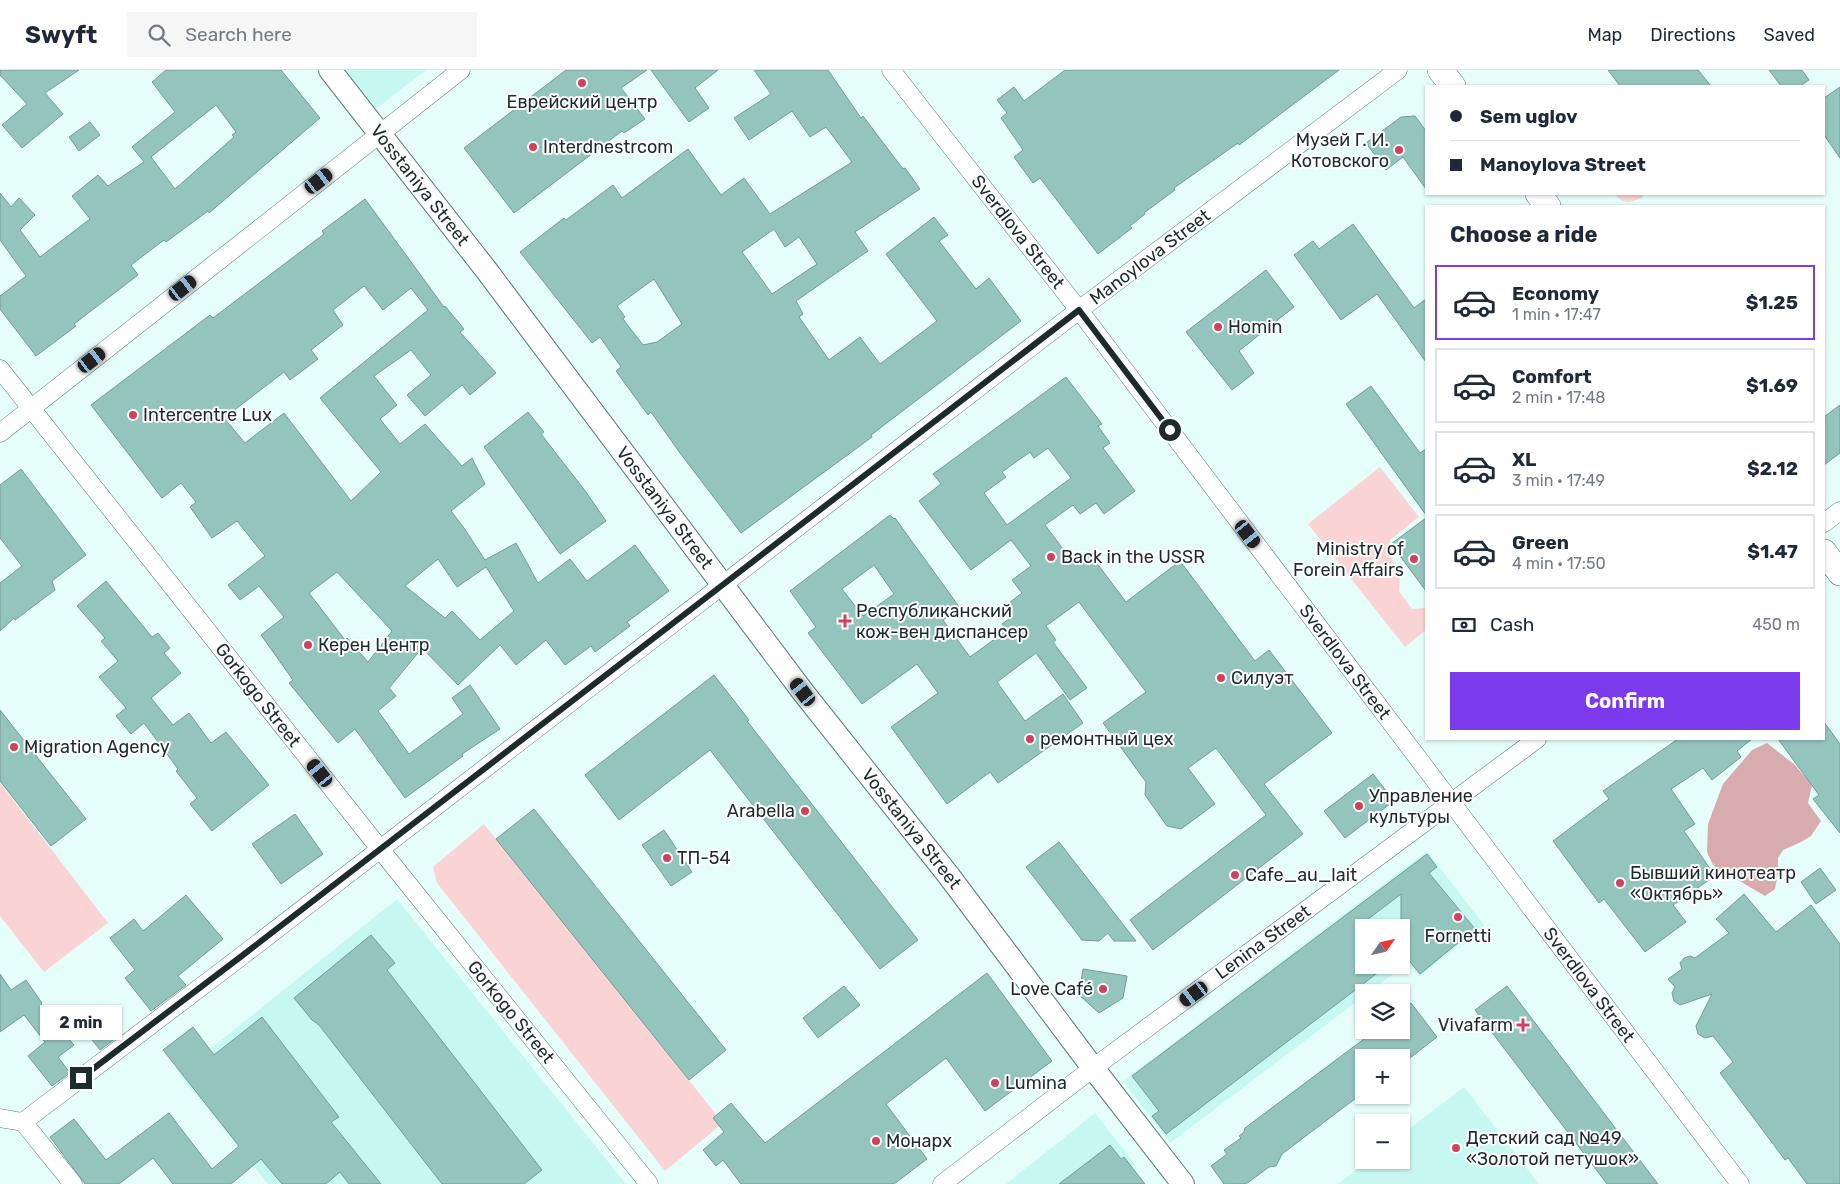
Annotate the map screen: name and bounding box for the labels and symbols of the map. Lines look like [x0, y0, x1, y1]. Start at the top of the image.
marker: Еврейский центр [576, 77, 588, 89]
place label: Еврейский центр [507, 91, 657, 113]
street label: Vosstaniya Street [366, 120, 474, 250]
place label: Музей Г. И. Котовского [1291, 129, 1389, 172]
place label: Interdnestrcom [543, 136, 673, 158]
marker: Interdnestrcom [527, 141, 539, 153]
marker: Музей Г. И. Котовского [1393, 144, 1405, 156]
car [302, 166, 335, 196]
street label: Sverdlova Street [967, 171, 1069, 293]
street label: Manoylova Street [1085, 204, 1215, 310]
car [166, 273, 199, 303]
place label: Homin [1228, 316, 1282, 338]
marker: Homin [1212, 321, 1224, 333]
car [75, 345, 108, 375]
place label: Intercentre Lux [143, 404, 272, 426]
marker: Intercentre Lux [127, 409, 139, 421]
route start [1159, 419, 1181, 441]
street label: Vosstaniya Street [611, 442, 718, 573]
car [1232, 518, 1263, 550]
place label: Ministry of Forein Affairs [1293, 538, 1404, 581]
place label: Back in the USSR [1061, 546, 1205, 568]
marker: Back in the USSR [1045, 551, 1057, 563]
marker: Ministry of Forein Affairs [1408, 553, 1420, 565]
place label: Республиканский кож-вен диспансер [856, 600, 1028, 643]
street label: Sverdlova Street [1295, 600, 1395, 724]
marker: Республиканский кож-вен диспансер [838, 614, 852, 628]
place label: Керен Центр [318, 634, 429, 656]
street label: Gorkogo Street [211, 639, 305, 751]
marker: Керен Центр [302, 639, 314, 651]
place label: Силуэт [1231, 667, 1293, 689]
marker: Силуэт [1215, 672, 1227, 684]
car [787, 676, 818, 708]
place label: ремонтный цех [1040, 728, 1174, 750]
marker: ремонтный цех [1024, 733, 1036, 745]
place label: Migration Agency [24, 736, 170, 758]
marker: Migration Agency [8, 741, 20, 753]
car [304, 757, 335, 789]
street label: Vosstaniya Street [857, 764, 966, 893]
place label: Управление культуры [1369, 785, 1473, 828]
place label: Arabella [727, 800, 795, 822]
marker: Управление культуры [1353, 800, 1365, 812]
marker: Arabella [799, 805, 811, 817]
place label: ТП-54 [677, 847, 731, 869]
marker: ТП-54 [661, 852, 673, 864]
place label: Бывший кинотеатр «Октябрь» [1630, 862, 1796, 905]
place label: Cafe_au_lait [1245, 864, 1357, 886]
marker: Cafe_au_lait [1229, 869, 1241, 881]
marker: Бывший кинотеатр «Октябрь» [1614, 877, 1626, 889]
street label: Lenina Street [1211, 900, 1315, 984]
marker: Fornetti [1452, 911, 1464, 923]
north arrow [1355, 919, 1410, 974]
street label: Sverdlova Street [1539, 923, 1639, 1047]
place label: Fornetti [1425, 925, 1491, 947]
street label: Gorkogo Street [463, 956, 559, 1068]
place label: Love Сafé [1010, 978, 1093, 1000]
car [1177, 979, 1210, 1009]
marker: Love Сafé [1097, 983, 1109, 995]
callout: 2 min [40, 1006, 122, 1040]
place label: Vivafarm [1438, 1014, 1513, 1036]
marker: Vivafarm [1517, 1019, 1529, 1031]
route end [70, 1067, 92, 1089]
place label: Lumina [1005, 1072, 1067, 1094]
marker: Lumina [989, 1077, 1001, 1089]
place label: Детский сад №49 «Золотой петушок» [1466, 1127, 1639, 1170]
place label: Монарх [886, 1130, 952, 1152]
marker: Монарх [870, 1135, 882, 1147]
marker: Детский сад №49 «Золотой петушок» [1450, 1142, 1462, 1154]

